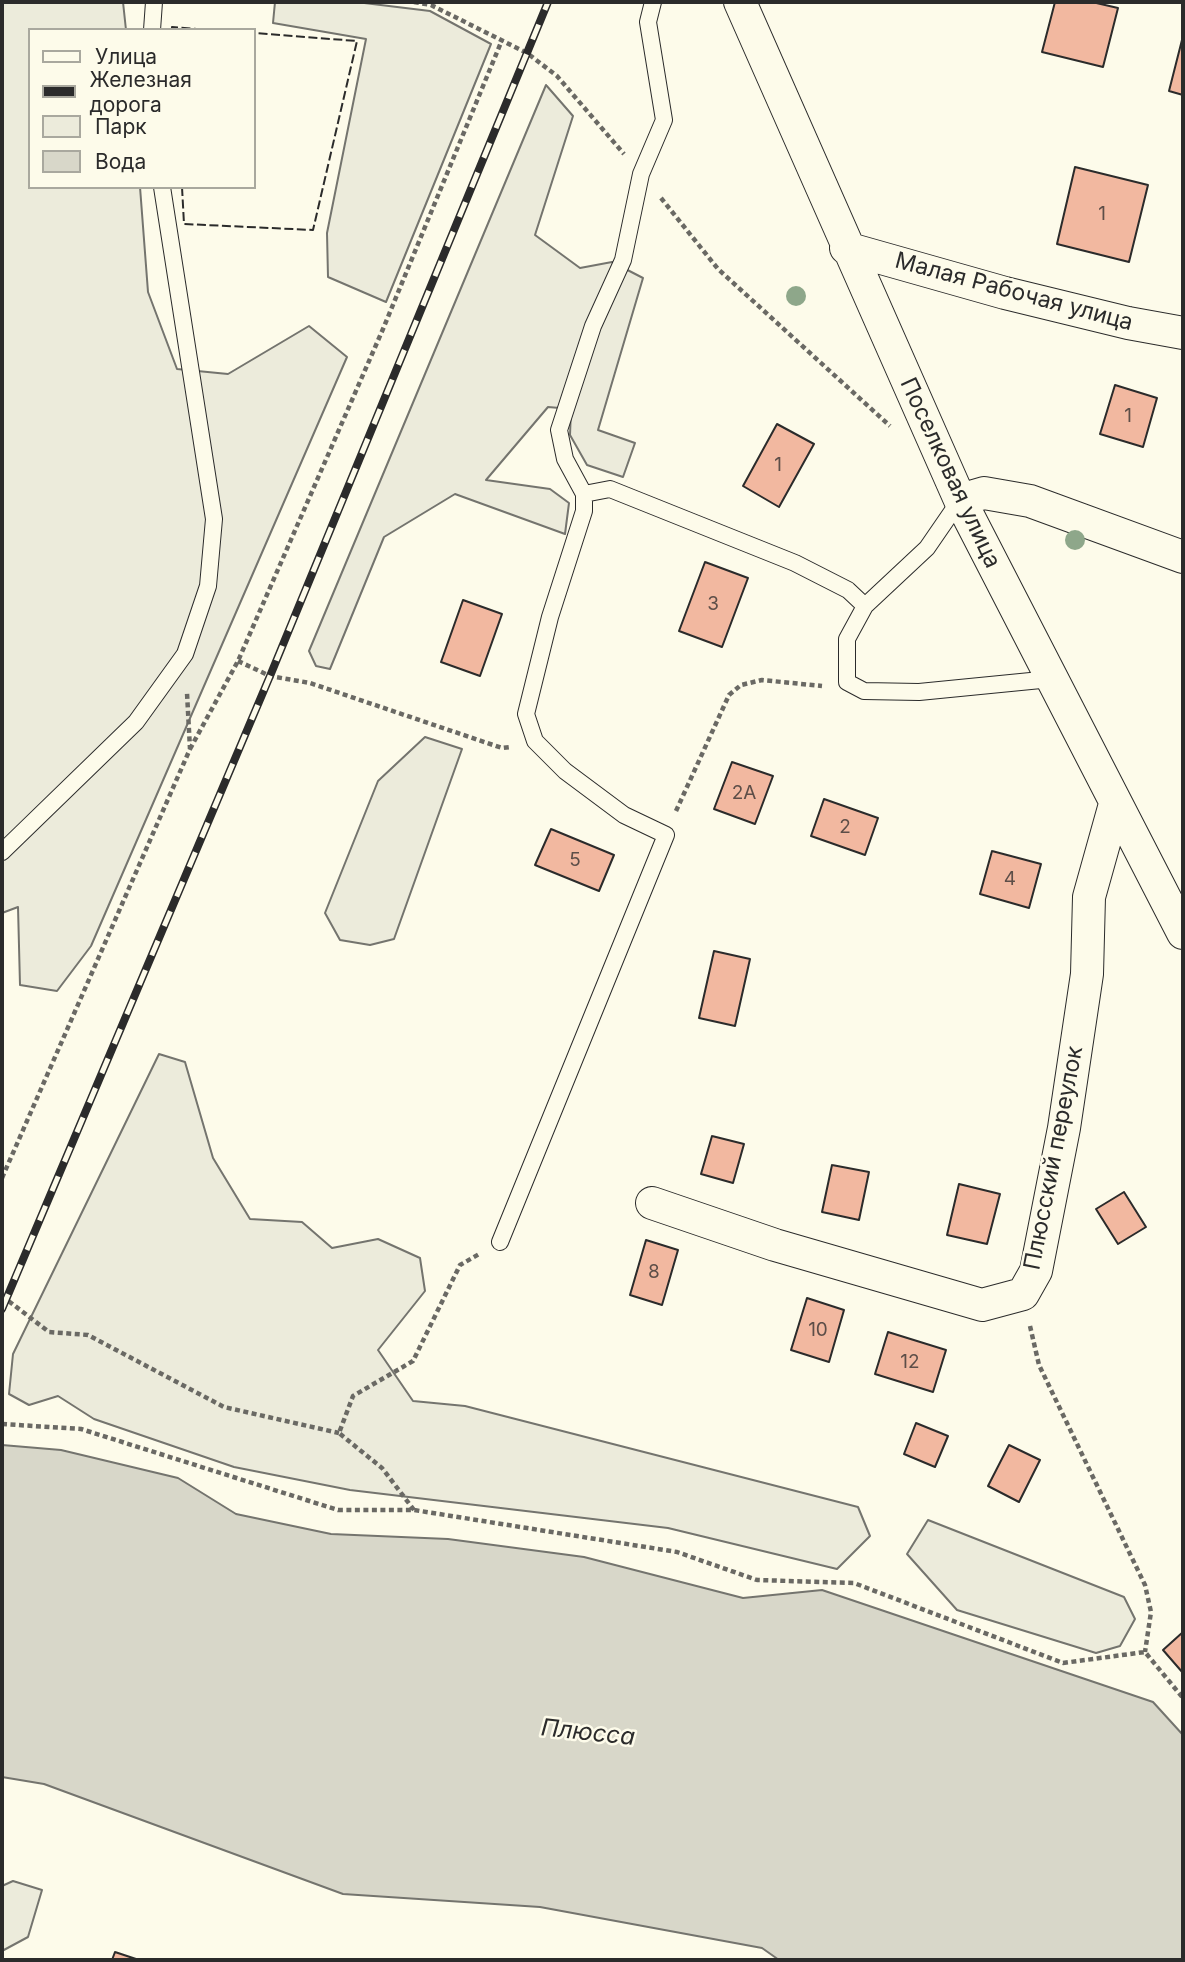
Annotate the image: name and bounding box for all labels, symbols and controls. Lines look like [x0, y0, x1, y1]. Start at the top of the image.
legend [28, 28, 256, 189]
text: Улица [95, 44, 157, 69]
text: Железная дорога [90, 67, 192, 117]
text: Парк [95, 114, 147, 139]
text: Вода [95, 149, 146, 174]
house number: 1 [1098, 203, 1106, 225]
street label: Малая Рабочая улица [892, 247, 1136, 337]
street label: Поселковая улица [894, 373, 1006, 573]
house number: 1 [1124, 405, 1132, 427]
house number: 1 [774, 454, 782, 476]
house number: 3 [707, 593, 719, 615]
house number: 2А [732, 782, 756, 804]
house number: 2 [839, 816, 851, 838]
house number: 5 [569, 849, 581, 871]
house number: 4 [1004, 868, 1016, 890]
street label: Плюсский переулок [1019, 1044, 1089, 1272]
house number: 8 [648, 1261, 660, 1283]
house number: 10 [808, 1319, 828, 1341]
house number: 12 [900, 1351, 920, 1373]
water label: Плюсса [540, 1714, 636, 1752]

